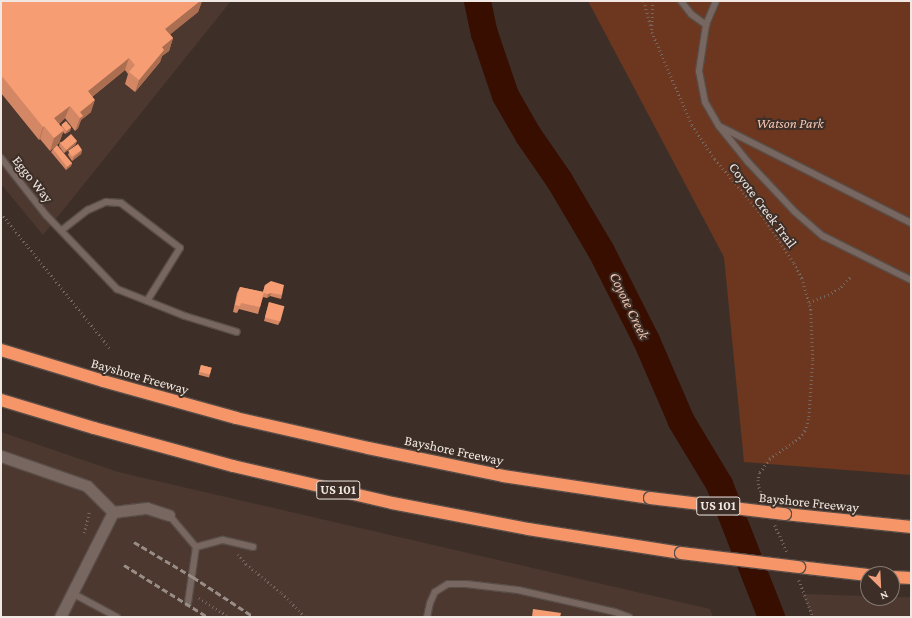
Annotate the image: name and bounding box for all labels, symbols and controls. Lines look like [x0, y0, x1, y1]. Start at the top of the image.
park label: Watson Park [756, 115, 824, 131]
street label: Eggo Way [9, 152, 57, 206]
street label: Coyote Creek Trail [725, 159, 801, 251]
water label: Coyote Creek [605, 269, 653, 343]
street label: Bayshore Freeway [89, 354, 191, 398]
street label: Bayshore Freeway [403, 431, 505, 469]
road number: US 101 [316, 479, 360, 501]
street label: Bayshore Freeway [758, 488, 860, 516]
road number: US 101 [696, 495, 740, 517]
north arrow [860, 566, 900, 606]
text: N [879, 589, 890, 603]

